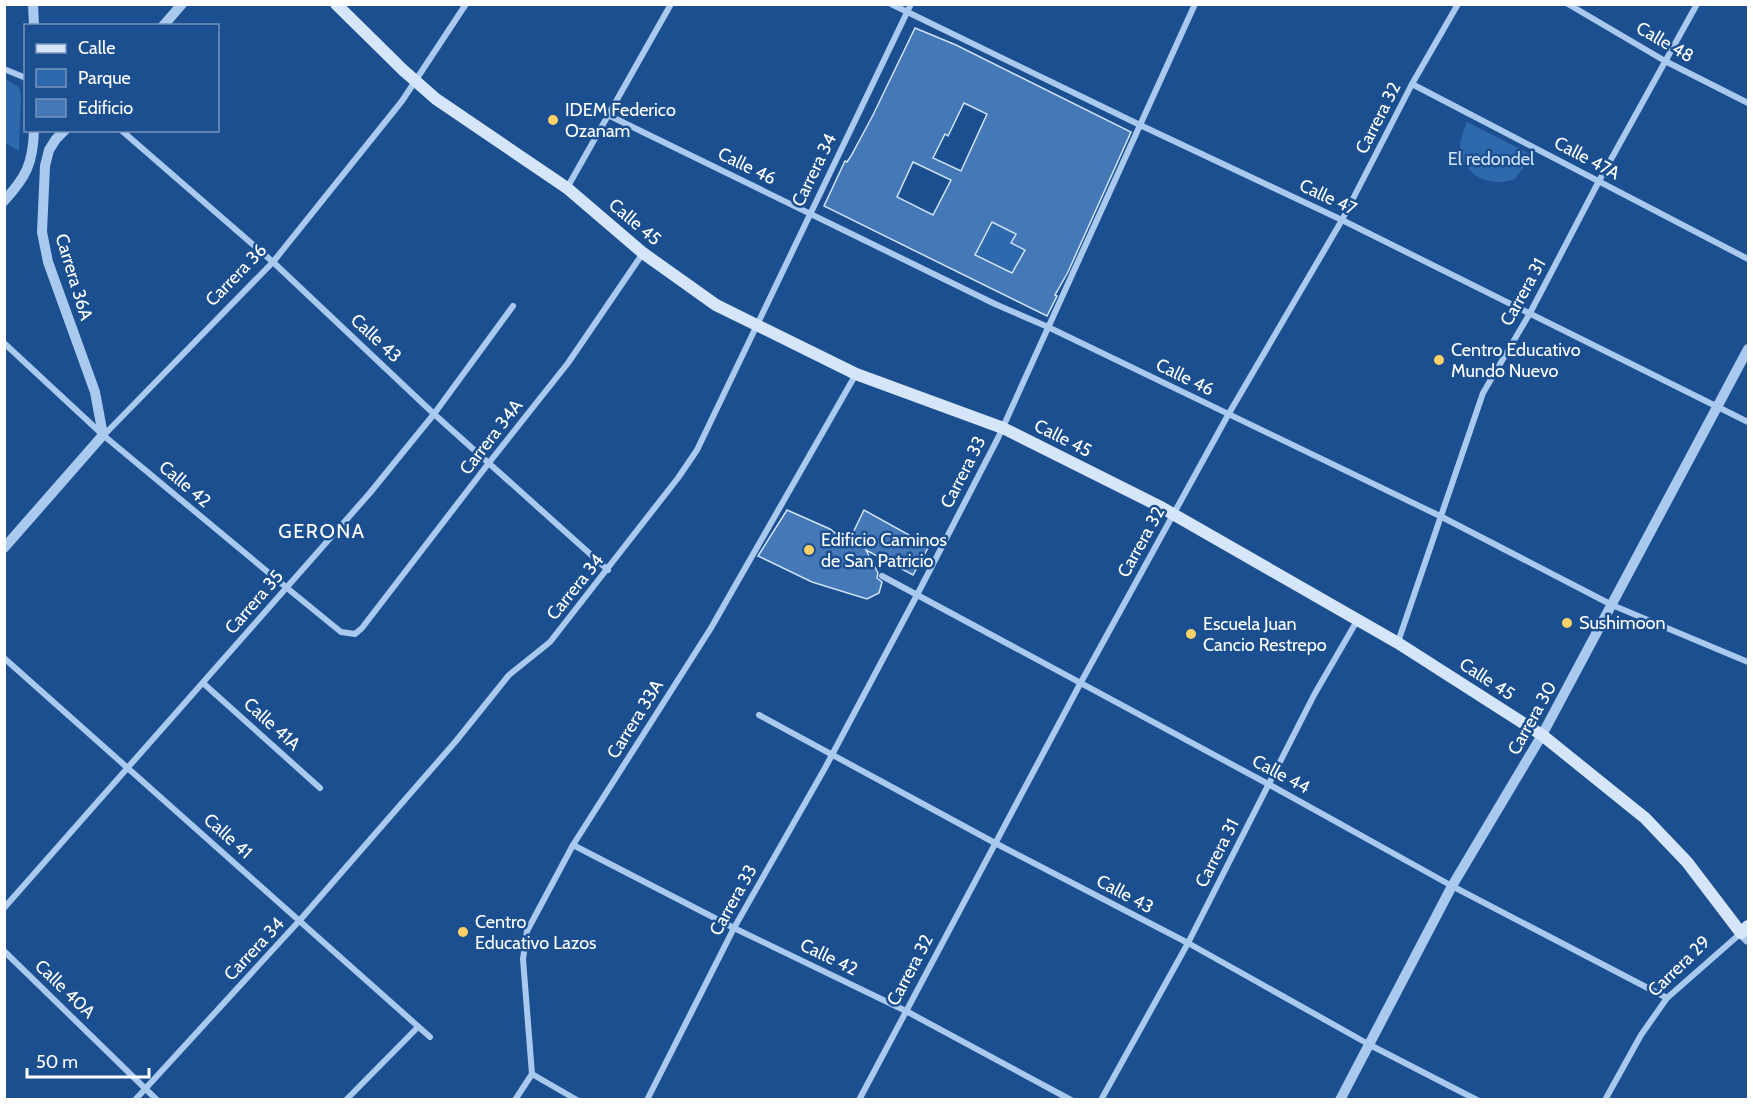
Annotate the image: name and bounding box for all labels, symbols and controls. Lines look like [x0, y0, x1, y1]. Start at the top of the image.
street label: Calle 48 [1632, 17, 1698, 67]
legend [24, 24, 219, 132]
text: Calle [78, 37, 115, 59]
text: Parque [78, 67, 131, 89]
street label: Carrera 32 [1351, 78, 1405, 158]
text: Edificio [78, 97, 133, 119]
place label: IDEM Federico Ozanam [565, 99, 676, 142]
marker: IDEM Federico Ozanam [546, 113, 560, 127]
street label: Carrera 34 [787, 130, 841, 210]
street label: Calle 47A [1550, 132, 1624, 184]
street label: Calle 46 [714, 143, 780, 189]
park label: El redondel [1448, 148, 1535, 170]
street label: Calle 47 [1296, 174, 1360, 220]
street label: Calle 45 [604, 194, 666, 250]
street label: Carrera 36A [50, 231, 98, 323]
street label: Carrera 36 [201, 239, 271, 311]
street label: Carrera 31 [1495, 254, 1551, 330]
street label: Calle 43 [346, 309, 406, 367]
place label: Centro Educativo Mundo Nuevo [1451, 339, 1581, 382]
marker: Centro Educativo Mundo Nuevo [1432, 353, 1446, 367]
street label: Calle 46 [1152, 354, 1218, 400]
street label: Carrera 34A [455, 395, 527, 479]
street label: Calle 45 [1031, 414, 1095, 462]
street label: Carrera 33 [936, 432, 990, 512]
street label: Calle 42 [154, 456, 216, 512]
street label: Carrera 32 [1113, 503, 1169, 581]
district label: GERONA [278, 519, 366, 543]
place label: Edificio Caminos de San Patricio [821, 529, 947, 572]
marker: Edificio Caminos de San Patricio [802, 543, 816, 557]
street label: Carrera 34 [542, 550, 608, 624]
street label: Carrera 35 [220, 565, 288, 639]
place label: Sushimoon [1579, 612, 1666, 634]
place label: Escuela Juan Cancio Restrepo [1203, 613, 1327, 656]
marker: Sushimoon [1560, 616, 1574, 630]
marker: Escuela Juan Cancio Restrepo [1184, 627, 1198, 641]
street label: Calle 45 [1455, 653, 1519, 705]
street label: Carrera 33A [602, 675, 668, 763]
street label: Carrera 30 [1503, 677, 1561, 759]
street label: Calle 41A [239, 693, 305, 755]
street label: Calle 44 [1248, 750, 1314, 798]
street label: Calle 41 [199, 809, 257, 863]
street label: Carrera 31 [1190, 815, 1244, 891]
street label: Carrera 33 [705, 861, 761, 939]
street label: Calle 43 [1093, 870, 1157, 918]
place label: Centro Educativo Lazos [475, 911, 597, 954]
street label: Carrera 34 [219, 913, 289, 985]
marker: Centro Educativo Lazos [456, 925, 470, 939]
street label: Carrera 32 [882, 931, 938, 1009]
street label: Carrera 29 [1643, 931, 1715, 1001]
street label: Calle 42 [797, 934, 861, 980]
street label: Calle 40A [30, 955, 100, 1023]
scale bar [27, 1041, 148, 1079]
text: 50 m [36, 1051, 78, 1073]

